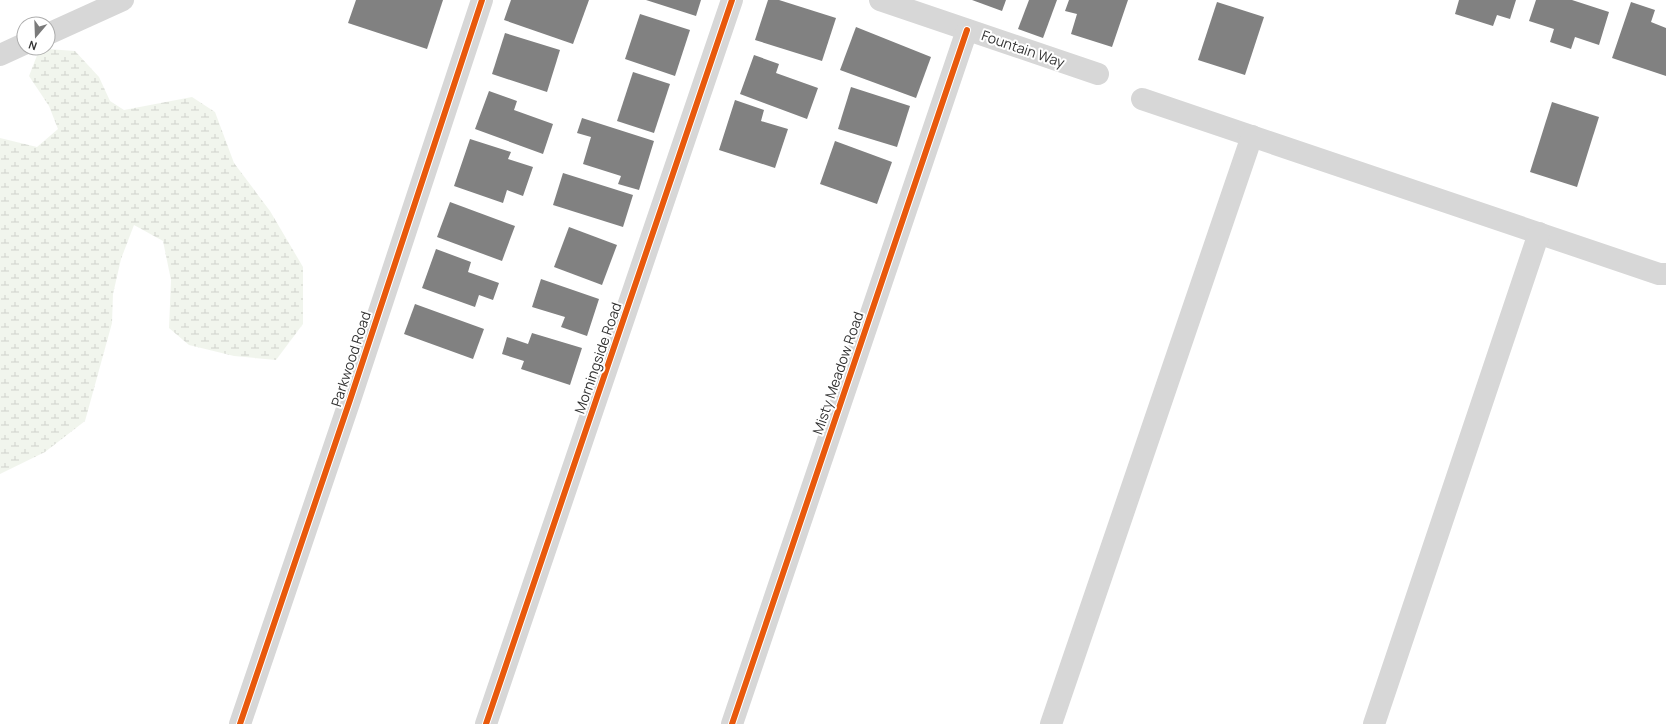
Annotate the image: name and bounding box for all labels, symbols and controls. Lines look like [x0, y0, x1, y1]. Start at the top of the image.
north arrow [16, 16, 56, 56]
street label: Fountain Way [979, 25, 1068, 72]
text: N [26, 38, 39, 54]
street label: Morningside Road [570, 300, 625, 416]
street label: Parkwood Road [326, 309, 375, 409]
street label: Misty Meadow Road [808, 309, 867, 437]

